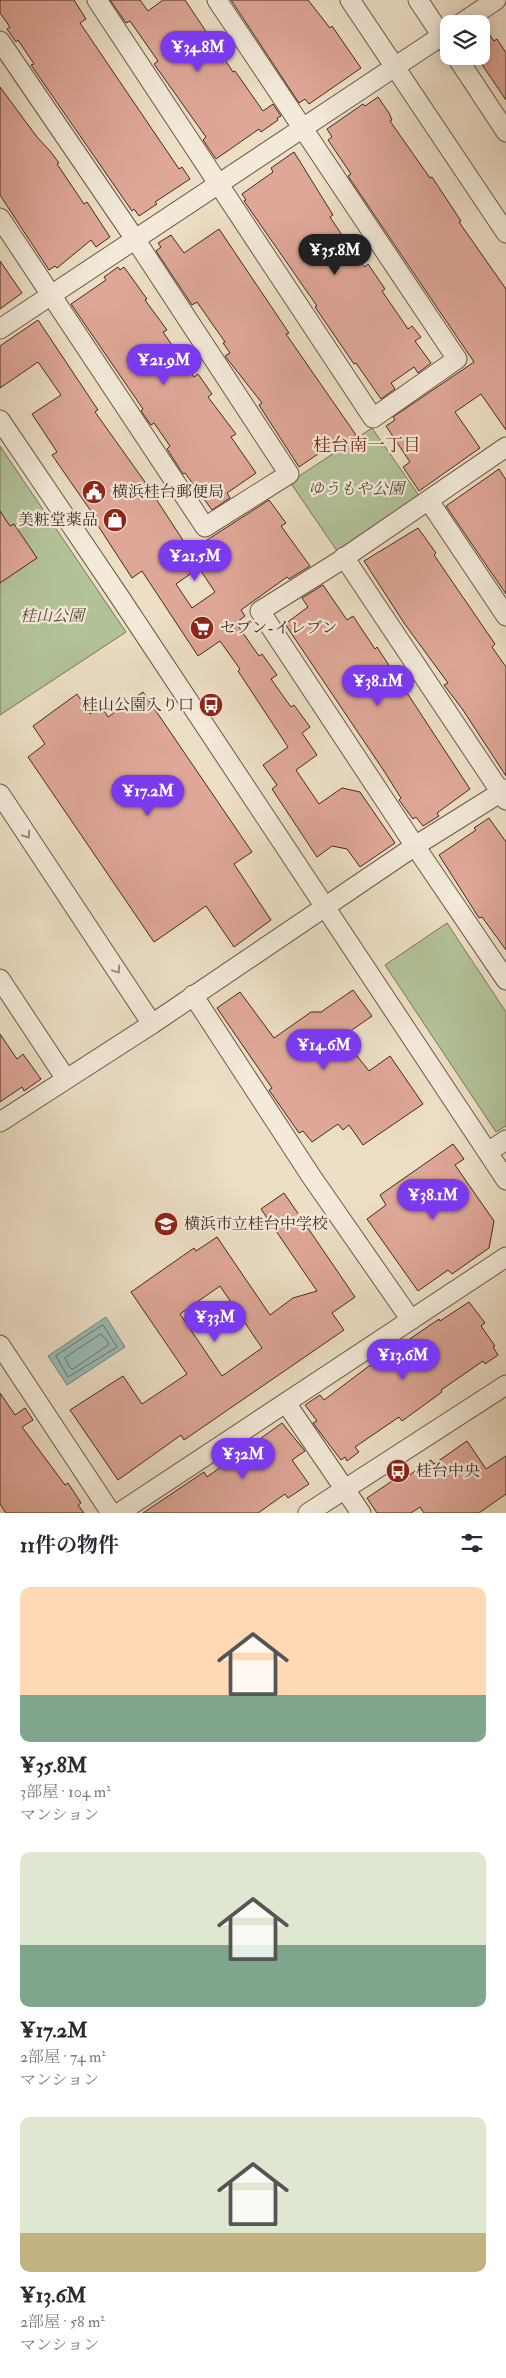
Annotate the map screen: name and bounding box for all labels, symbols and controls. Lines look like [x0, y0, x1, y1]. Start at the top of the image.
map controls [440, 15, 490, 65]
button: layers [440, 15, 490, 65]
pin: ¥34.8M [157, 30, 239, 73]
text: ¥34.8M [171, 37, 225, 57]
pin: ¥35.8M [294, 234, 376, 276]
text: ¥35.8M [309, 240, 361, 260]
pin: ¥21.9M [123, 344, 205, 386]
text: ¥21.9M [138, 350, 190, 370]
district label: 桂台南一丁目 [313, 434, 421, 457]
public building icon: 横浜桂台郵便局 [81, 479, 107, 505]
park label: ゆうもや公園 [308, 479, 407, 499]
place label: 横浜桂台郵便局 [112, 482, 224, 502]
shop icon: 美粧堂薬品 [102, 507, 128, 533]
place label: 美粧堂薬品 [18, 510, 98, 530]
pin: ¥21.5M [154, 540, 236, 582]
text: ¥21.5M [169, 546, 221, 566]
park label: 桂山公園 [20, 606, 87, 626]
supermarket icon: セブン-イレブン [189, 615, 215, 641]
place label: セブン-イレブン [220, 618, 338, 638]
pin: ¥38.1M [337, 664, 419, 707]
text: ¥38.1M [353, 671, 403, 691]
bus stop icon: 桂山公園入り口 [198, 692, 224, 718]
place label: 桂山公園入り口 [82, 695, 194, 715]
pin: ¥17.2M [107, 774, 189, 817]
text: ¥17.2M [122, 781, 174, 801]
one-way arrow [21, 829, 30, 838]
one-way arrow [111, 964, 120, 974]
pin: ¥14.6M [283, 1028, 365, 1071]
text: ¥14.6M [297, 1035, 351, 1055]
pin: ¥38.1M [392, 1178, 474, 1221]
text: ¥38.1M [408, 1185, 458, 1205]
school or university icon: 横浜市立桂台中学校 [153, 1211, 179, 1237]
place label: 横浜市立桂台中学校 [184, 1214, 328, 1234]
pin: ¥33M [185, 1300, 245, 1343]
text: ¥33M [195, 1307, 235, 1327]
pin: ¥13.6M [362, 1338, 444, 1381]
text: ¥13.6M [378, 1345, 428, 1365]
pin: ¥32M [213, 1438, 273, 1480]
text: ¥32M [222, 1444, 264, 1464]
bus stop icon: 桂台中央 [385, 1458, 411, 1484]
place label: 桂台中央 [416, 1461, 480, 1481]
icon: filters [458, 1529, 486, 1557]
text: 11件の物件 [20, 1532, 119, 1559]
icon: home [208, 1619, 298, 1709]
text: ¥35.8M [20, 1752, 87, 1779]
text: 3部屋 · 104 m² [20, 1782, 111, 1802]
text: マンション [20, 1805, 99, 1825]
icon: home [208, 1884, 298, 1974]
text: ¥17.2M [20, 2017, 88, 2044]
text: 2部屋 · 74 m² [20, 2047, 106, 2067]
text: マンション [20, 2070, 99, 2090]
icon: home [208, 2149, 298, 2239]
text: ¥13.6M [20, 2282, 86, 2309]
text: 2部屋 · 58 m² [20, 2312, 105, 2332]
text: マンション [20, 2335, 99, 2355]

